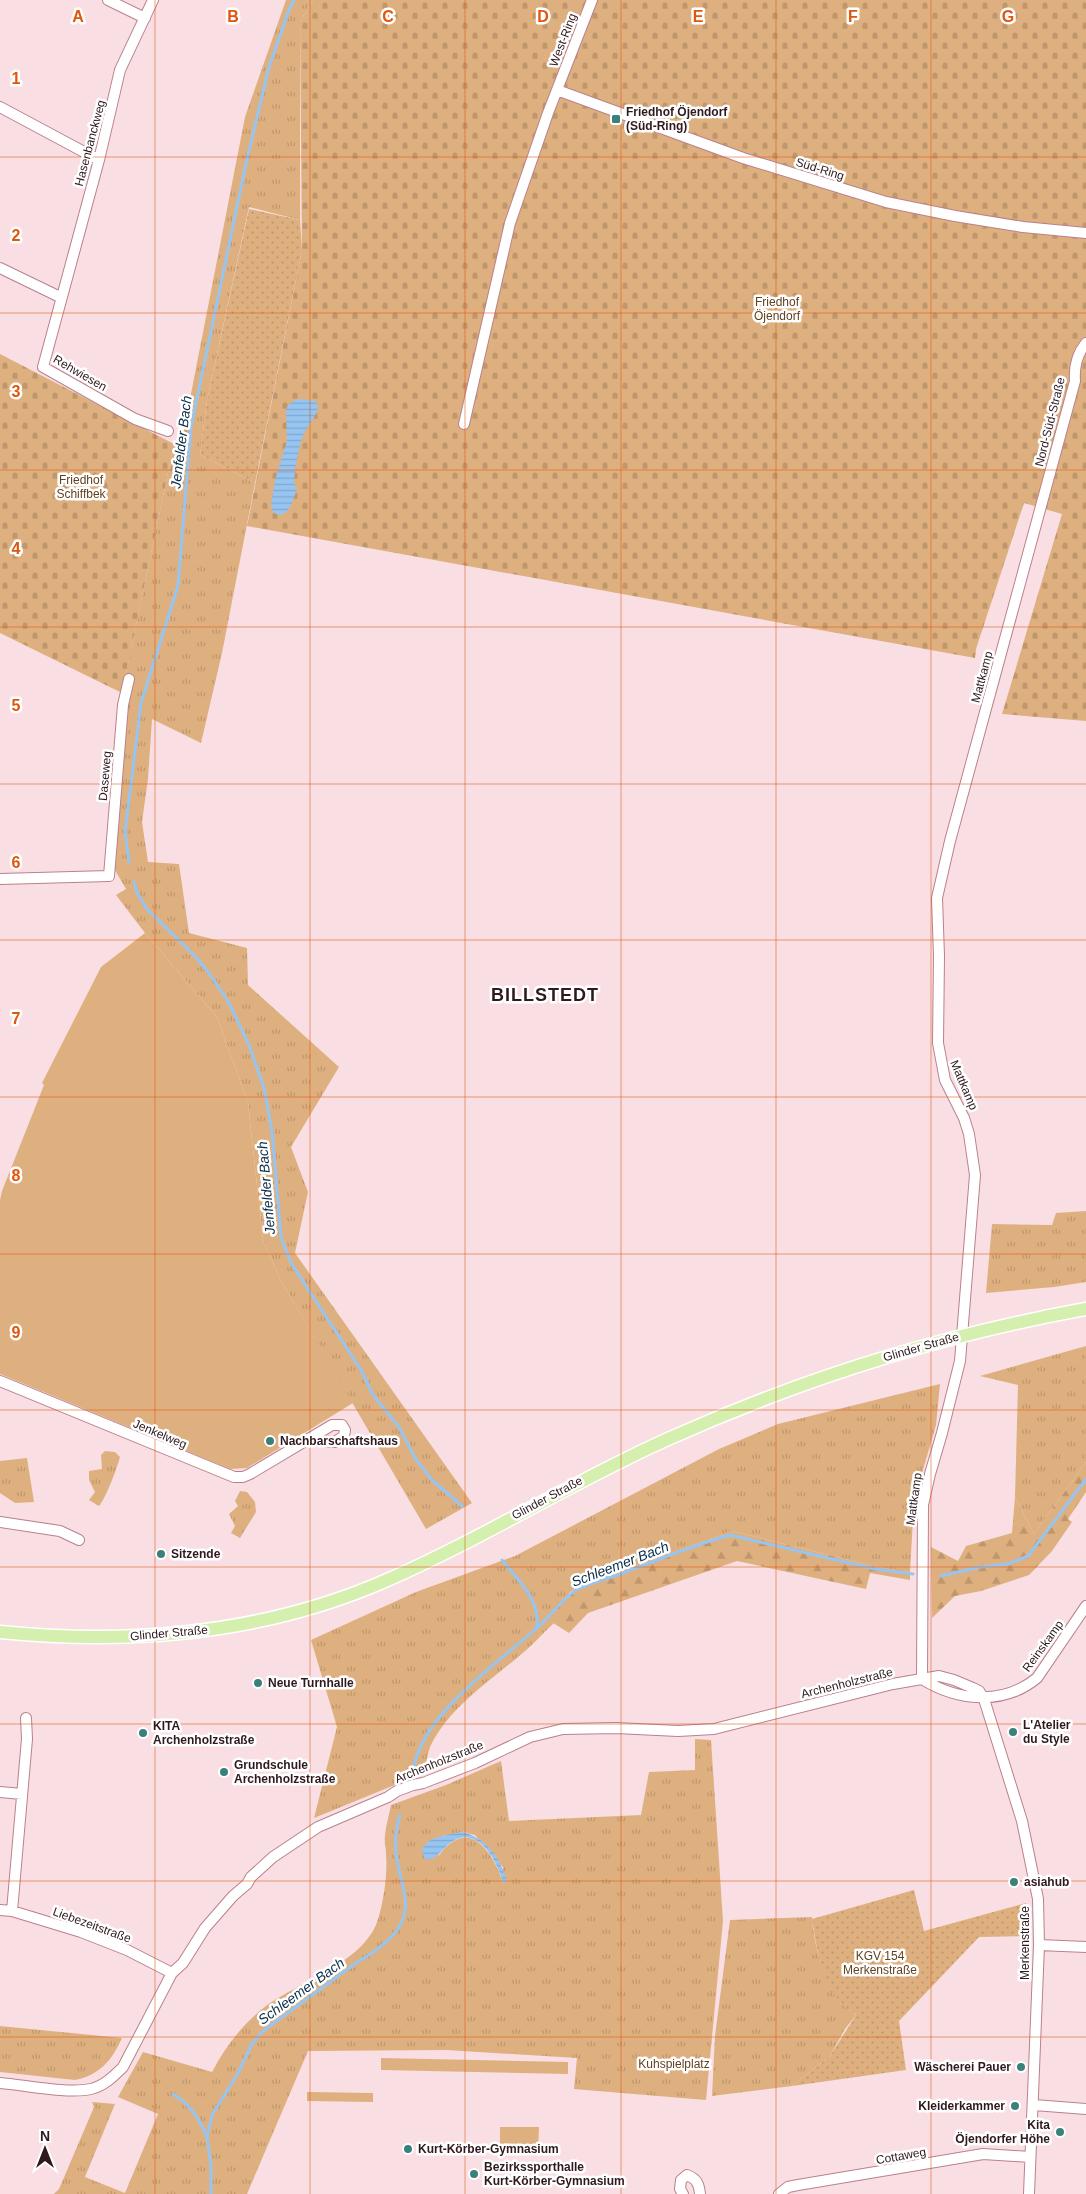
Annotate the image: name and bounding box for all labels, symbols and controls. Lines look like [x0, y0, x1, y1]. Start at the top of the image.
text: A [72, 8, 84, 25]
text: B [227, 8, 239, 25]
text: C [382, 8, 394, 25]
text: D [537, 8, 549, 25]
text: E [693, 8, 704, 25]
text: F [848, 8, 858, 25]
text: G [1002, 8, 1014, 25]
street label: West-Ring [546, 11, 580, 69]
text: 1 [12, 70, 21, 87]
street label: Hasenbanckweg [72, 98, 108, 188]
place label: Friedhof Öjendorf (Süd-Ring) [626, 104, 728, 133]
marker: Friedhof Öjendorf (Süd-Ring) [610, 113, 622, 125]
street label: Süd-Ring [794, 155, 846, 183]
text: 2 [12, 227, 21, 244]
park label: Friedhof Öjendorf [754, 295, 801, 323]
street label: Rehwiesen [51, 352, 109, 394]
street label: Nord-Süd-Straße [1032, 376, 1068, 468]
text: 3 [12, 383, 21, 400]
water label: Jenfelder Bach [167, 394, 195, 490]
park label: Friedhof Schiffbek [56, 473, 107, 501]
text: 4 [12, 540, 21, 557]
street label: Mattkamp [968, 649, 996, 704]
text: 5 [12, 697, 21, 714]
street label: Daseweg [96, 750, 114, 802]
text: 6 [12, 854, 21, 871]
district label: BILLSTEDT [491, 985, 599, 1005]
text: 7 [12, 1010, 21, 1027]
street label: Mattkamp [947, 1058, 981, 1112]
water label: Jenfelder Bach [254, 1141, 278, 1236]
text: 8 [12, 1167, 21, 1184]
text: 9 [12, 1324, 21, 1341]
street label: Glinder Straße [882, 1329, 961, 1364]
street label: Jenkelweg [131, 1416, 189, 1452]
place label: Nachbarschaftshaus [280, 1434, 398, 1448]
marker: Nachbarschaftshaus [264, 1435, 276, 1447]
street label: Mattkamp [903, 1472, 925, 1526]
street label: Glinder Straße [509, 1473, 585, 1522]
water label: Schleemer Bach [569, 1538, 671, 1590]
place label: Sitzende [171, 1547, 221, 1561]
marker: Sitzende [155, 1548, 167, 1560]
street label: Reinskamp [1020, 1617, 1066, 1674]
street label: Glinder Straße [130, 1623, 209, 1643]
street label: Archenholzstraße [800, 1665, 895, 1701]
place label: Neue Turnhalle [268, 1676, 354, 1690]
marker: Neue Turnhalle [252, 1677, 264, 1689]
place label: L'Atelier du Style [1023, 1718, 1071, 1746]
place label: KITA Archenholzstraße [153, 1719, 255, 1747]
marker: L'Atelier du Style [1007, 1726, 1019, 1738]
marker: KITA Archenholzstraße [137, 1727, 149, 1739]
street label: Archenholzstraße [393, 1738, 486, 1786]
place label: Grundschule Archenholzstraße [234, 1758, 336, 1786]
marker: Grundschule Archenholzstraße [218, 1766, 230, 1778]
place label: asiahub [1024, 1875, 1069, 1889]
marker: asiahub [1008, 1876, 1020, 1888]
street label: Liebezeitstraße [51, 1904, 133, 1946]
street label: Merkenstraße [1018, 1906, 1032, 1980]
park label: KGV 154 Merkenstraße [843, 1949, 917, 1977]
water label: Schleemer Bach [255, 1954, 347, 2028]
park label: Kuhspielplatz [638, 2057, 710, 2071]
place label: Wäscherei Pauer [914, 2060, 1011, 2074]
marker: Wäscherei Pauer [1015, 2061, 1027, 2073]
place label: Kleiderkammer [918, 2099, 1005, 2113]
marker: Kleiderkammer [1009, 2100, 1021, 2112]
place label: Kita Öjendorfer Höhe [955, 2118, 1050, 2146]
north arrow [20, 2124, 70, 2174]
marker: Kita Öjendorfer Höhe [1054, 2126, 1066, 2138]
text: N [40, 2128, 50, 2144]
place label: Kurt-Körber-Gymnasium [418, 2142, 559, 2156]
marker: Kurt-Körber-Gymnasium [402, 2143, 414, 2155]
street label: Cottaweg [875, 2145, 927, 2167]
place label: Bezirkssporthalle Kurt-Körber-Gymnasium [484, 2160, 625, 2188]
marker: Bezirkssporthalle Kurt-Körber-Gymnasium [468, 2168, 480, 2180]

